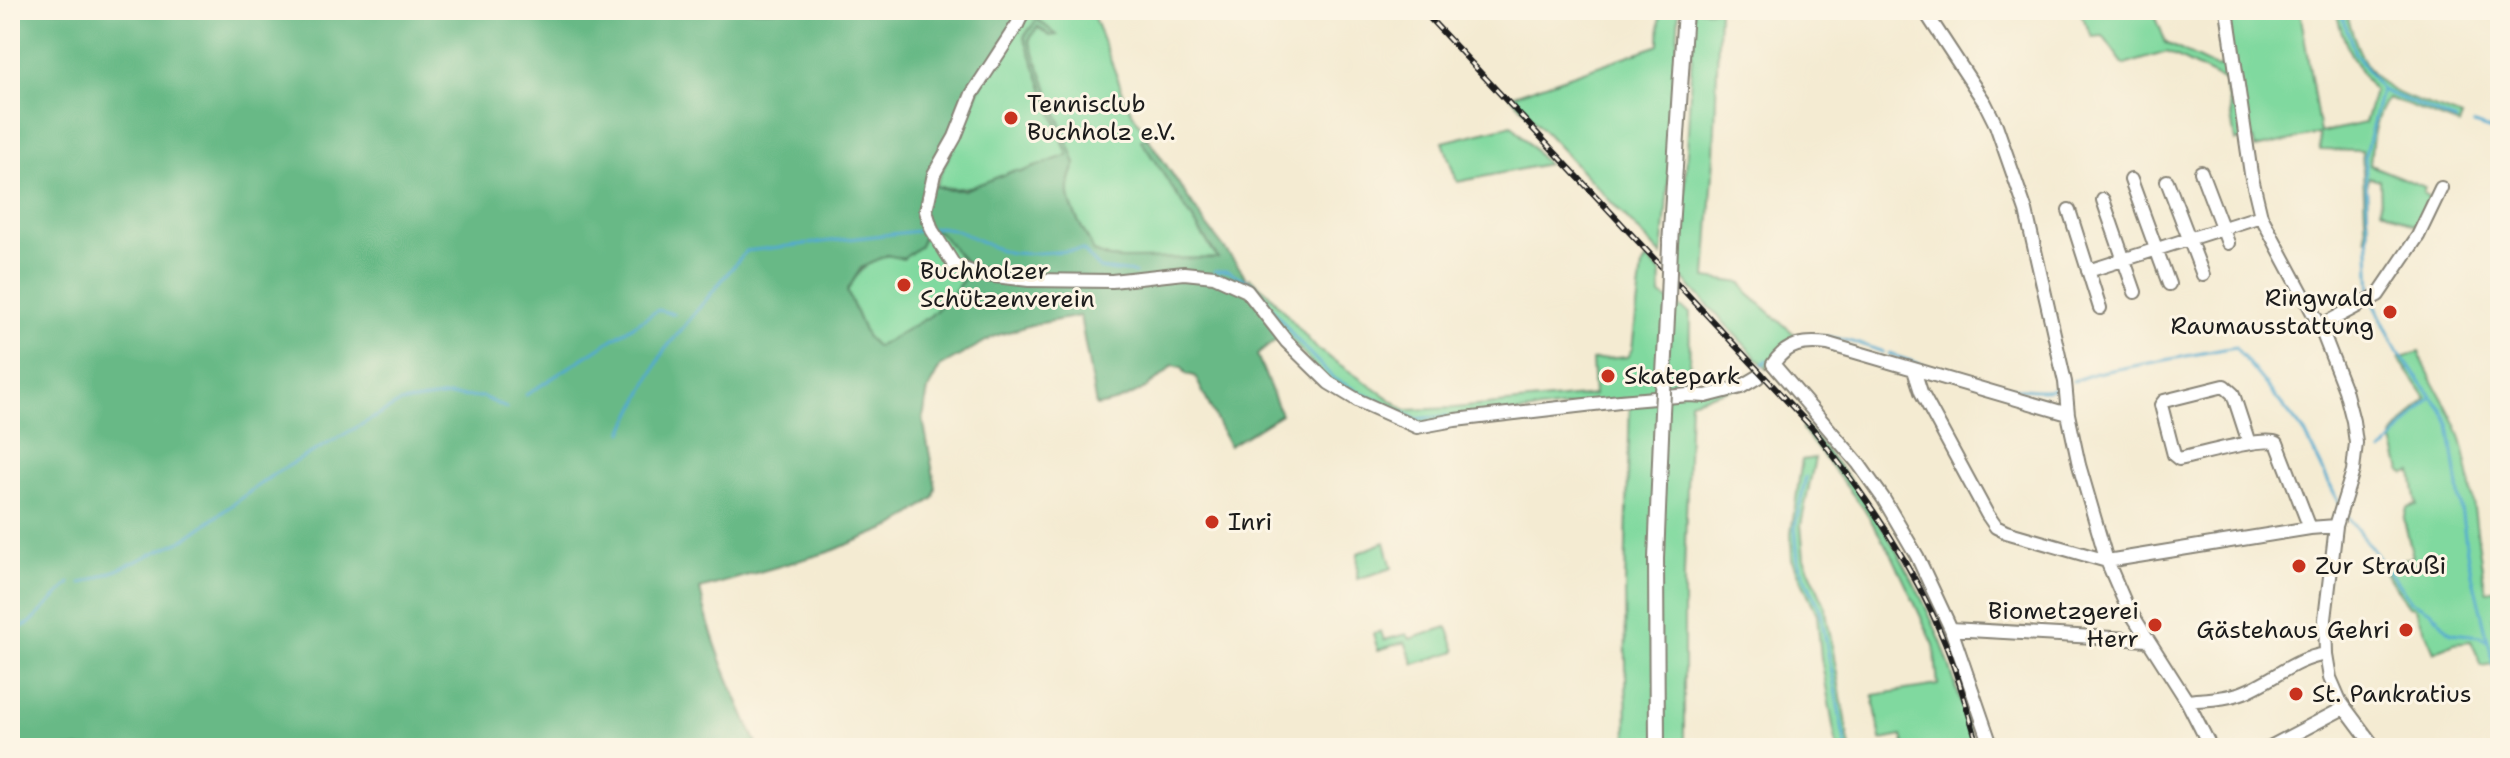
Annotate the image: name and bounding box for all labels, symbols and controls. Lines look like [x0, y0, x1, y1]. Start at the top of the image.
place label: Tennisclub Buchholz e.V. [1027, 88, 1176, 148]
marker: Tennisclub Buchholz e.V. [1002, 109, 1020, 127]
place label: Buchholzer Schützenverein [920, 255, 1095, 315]
marker: Buchholzer Schützenverein [895, 276, 913, 294]
place label: Ringwald Raumausstattung [2171, 282, 2374, 342]
marker: Ringwald Raumausstattung [2381, 303, 2399, 321]
place label: Skatepark [1624, 360, 1741, 392]
marker: Skatepark [1599, 367, 1617, 385]
place label: Inri [1228, 506, 1272, 538]
marker: Inri [1203, 513, 1221, 531]
place label: Zur Straußi [2315, 550, 2446, 582]
marker: Zur Straußi [2290, 557, 2308, 575]
place label: Biometzgerei Herr [1988, 595, 2139, 655]
place label: Gästehaus Gehri [2196, 614, 2390, 646]
marker: Biometzgerei Herr [2146, 616, 2164, 634]
marker: Gästehaus Gehri [2397, 621, 2415, 639]
place label: St. Pankratius [2312, 678, 2472, 710]
marker: St. Pankratius [2287, 685, 2305, 703]

